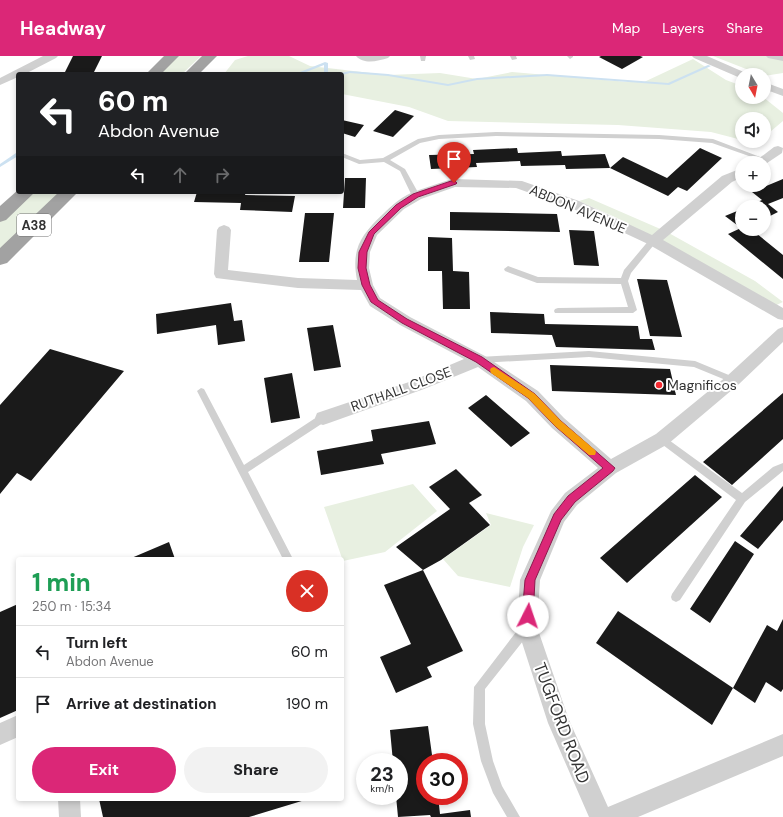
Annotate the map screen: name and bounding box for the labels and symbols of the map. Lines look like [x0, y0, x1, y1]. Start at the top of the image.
north arrow [735, 68, 771, 104]
pin [437, 142, 471, 183]
street label: ABDON AVENUE [527, 180, 629, 238]
road number: A38 [17, 214, 51, 236]
street label: RUTHALL CLOSE [348, 362, 454, 416]
place label: Magnificos [667, 376, 737, 394]
marker: Magnificos [654, 380, 664, 390]
position arrow [507, 595, 549, 637]
street label: TUGFORD ROAD [529, 660, 595, 786]
speed limit sign: 30 [416, 753, 468, 805]

